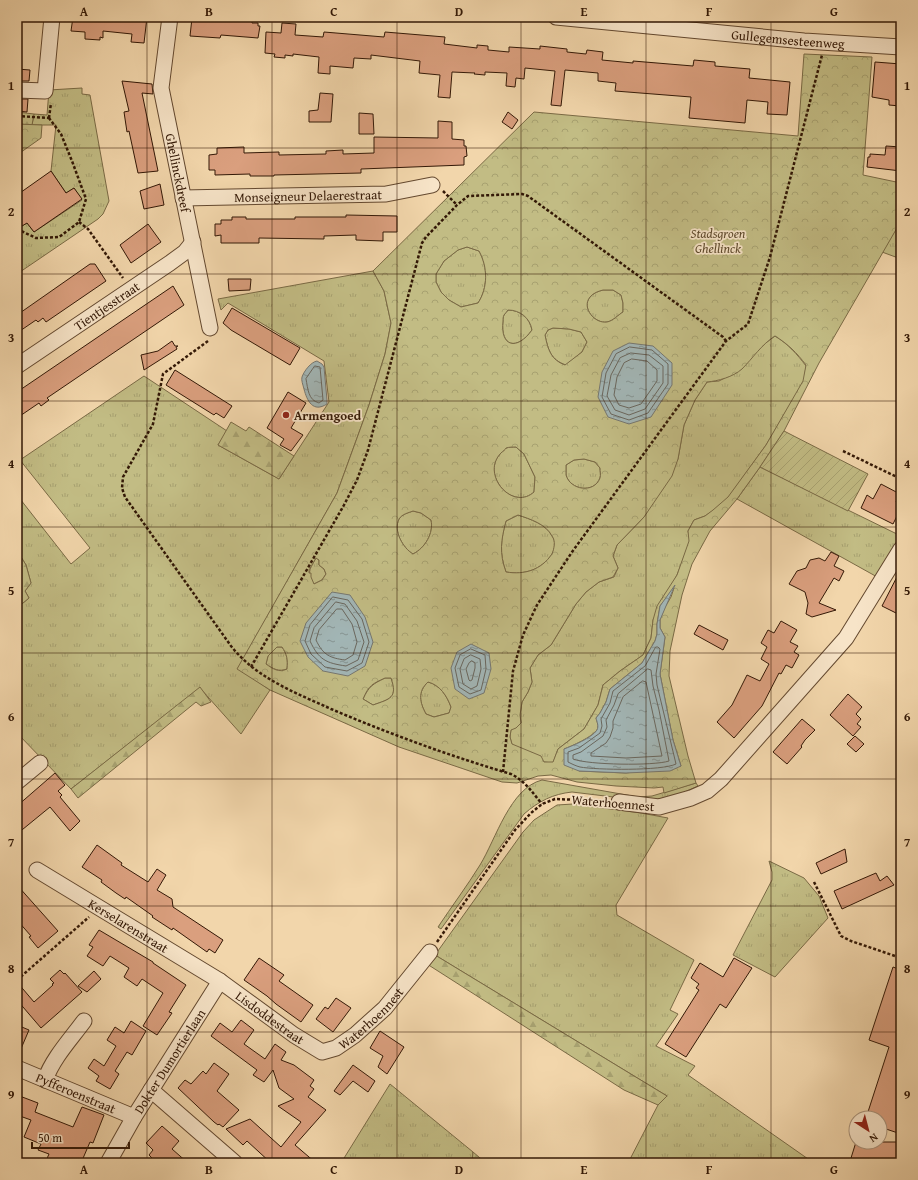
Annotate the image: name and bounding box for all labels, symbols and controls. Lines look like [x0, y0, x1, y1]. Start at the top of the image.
text: A [80, 2, 89, 21]
text: B [205, 2, 213, 21]
text: C [330, 2, 338, 21]
text: D [455, 2, 463, 21]
text: E [581, 2, 588, 21]
text: F [706, 2, 713, 21]
text: G [830, 2, 838, 21]
street label: Gullegemsesteenweg [731, 25, 846, 53]
text: 1 [8, 76, 14, 95]
text: 1 [904, 76, 910, 95]
street label: Ghellinckdreef [161, 132, 196, 216]
street label: Monseigneur Delaerestraat [234, 185, 382, 206]
text: 2 [8, 202, 15, 221]
text: 2 [904, 202, 911, 221]
park label: Stadsgroen Ghellinck [691, 224, 746, 258]
street label: Tientjesstraat [70, 276, 144, 335]
text: 3 [8, 328, 14, 347]
text: 3 [904, 328, 910, 347]
place label: Armengoed [294, 406, 362, 425]
marker: Armengoed [281, 410, 291, 420]
text: 4 [8, 454, 15, 473]
text: 4 [904, 454, 911, 473]
text: 5 [8, 581, 15, 600]
text: 5 [904, 581, 911, 600]
text: 6 [8, 707, 15, 726]
text: 6 [904, 707, 911, 726]
street label: Waterhoennest [571, 790, 656, 816]
text: 7 [8, 833, 15, 852]
text: 7 [904, 833, 911, 852]
street label: Kerselarenstraat [85, 894, 173, 957]
text: 8 [8, 959, 15, 978]
text: 8 [904, 959, 911, 978]
street label: Waterhoennest [334, 983, 408, 1053]
street label: Lisdoddestraat [232, 986, 308, 1049]
street label: Dokter Dumortierlaan [129, 1004, 210, 1117]
street label: Pyfferoenstraat [33, 1068, 119, 1118]
text: 9 [8, 1085, 15, 1104]
text: 9 [904, 1085, 911, 1104]
north arrow [848, 1110, 888, 1150]
scale bar [32, 1124, 129, 1150]
text: 50 m [38, 1129, 62, 1146]
text: N [866, 1129, 882, 1147]
text: A [80, 1160, 89, 1179]
text: B [205, 1160, 213, 1179]
text: C [330, 1160, 338, 1179]
text: D [455, 1160, 463, 1179]
text: E [581, 1160, 588, 1179]
text: F [706, 1160, 713, 1179]
text: G [830, 1160, 838, 1179]

